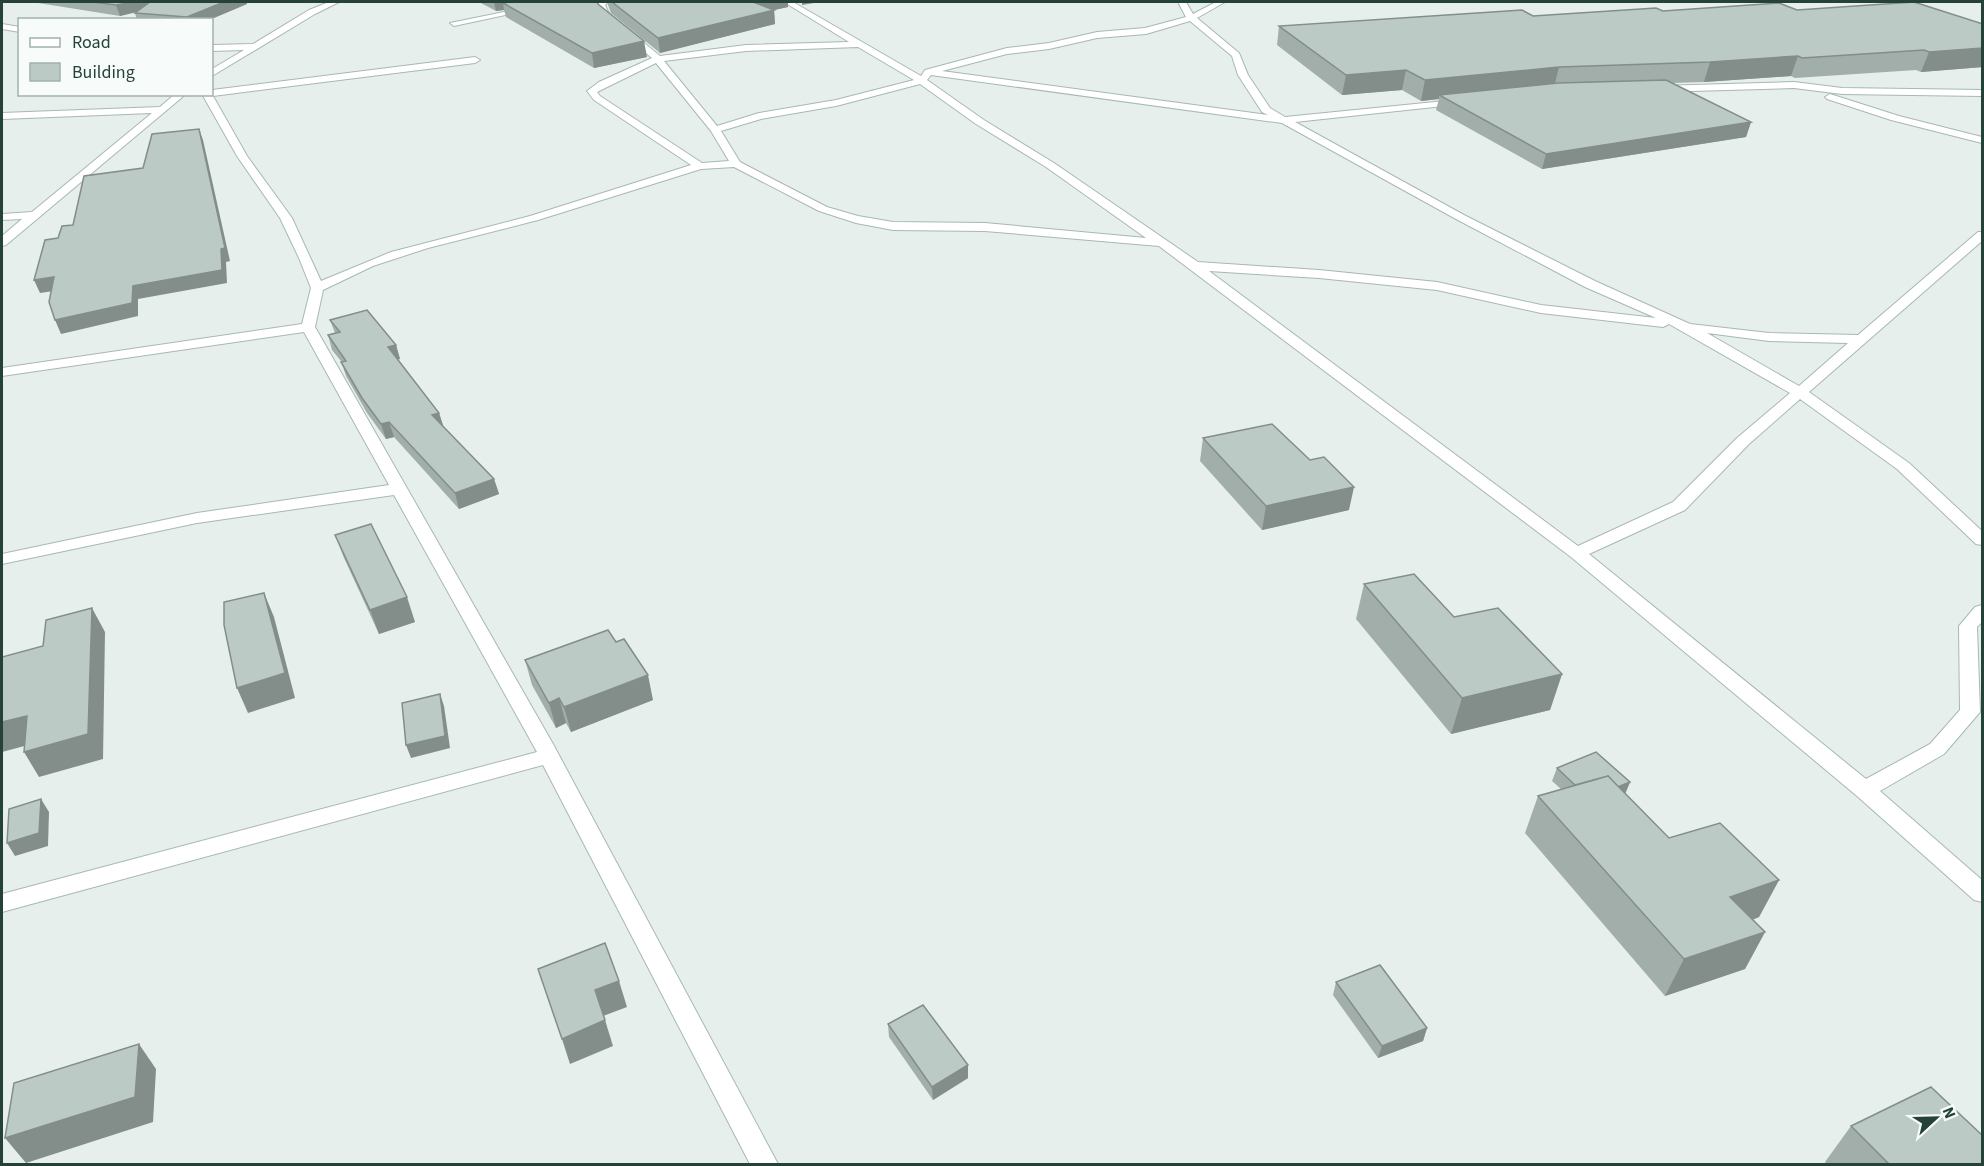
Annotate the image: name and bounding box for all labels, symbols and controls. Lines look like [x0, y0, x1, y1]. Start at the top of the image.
legend [18, 18, 213, 96]
text: Road [72, 30, 111, 55]
text: Building [72, 60, 135, 85]
north arrow [1906, 1088, 1966, 1148]
text: N [1937, 1104, 1961, 1122]

